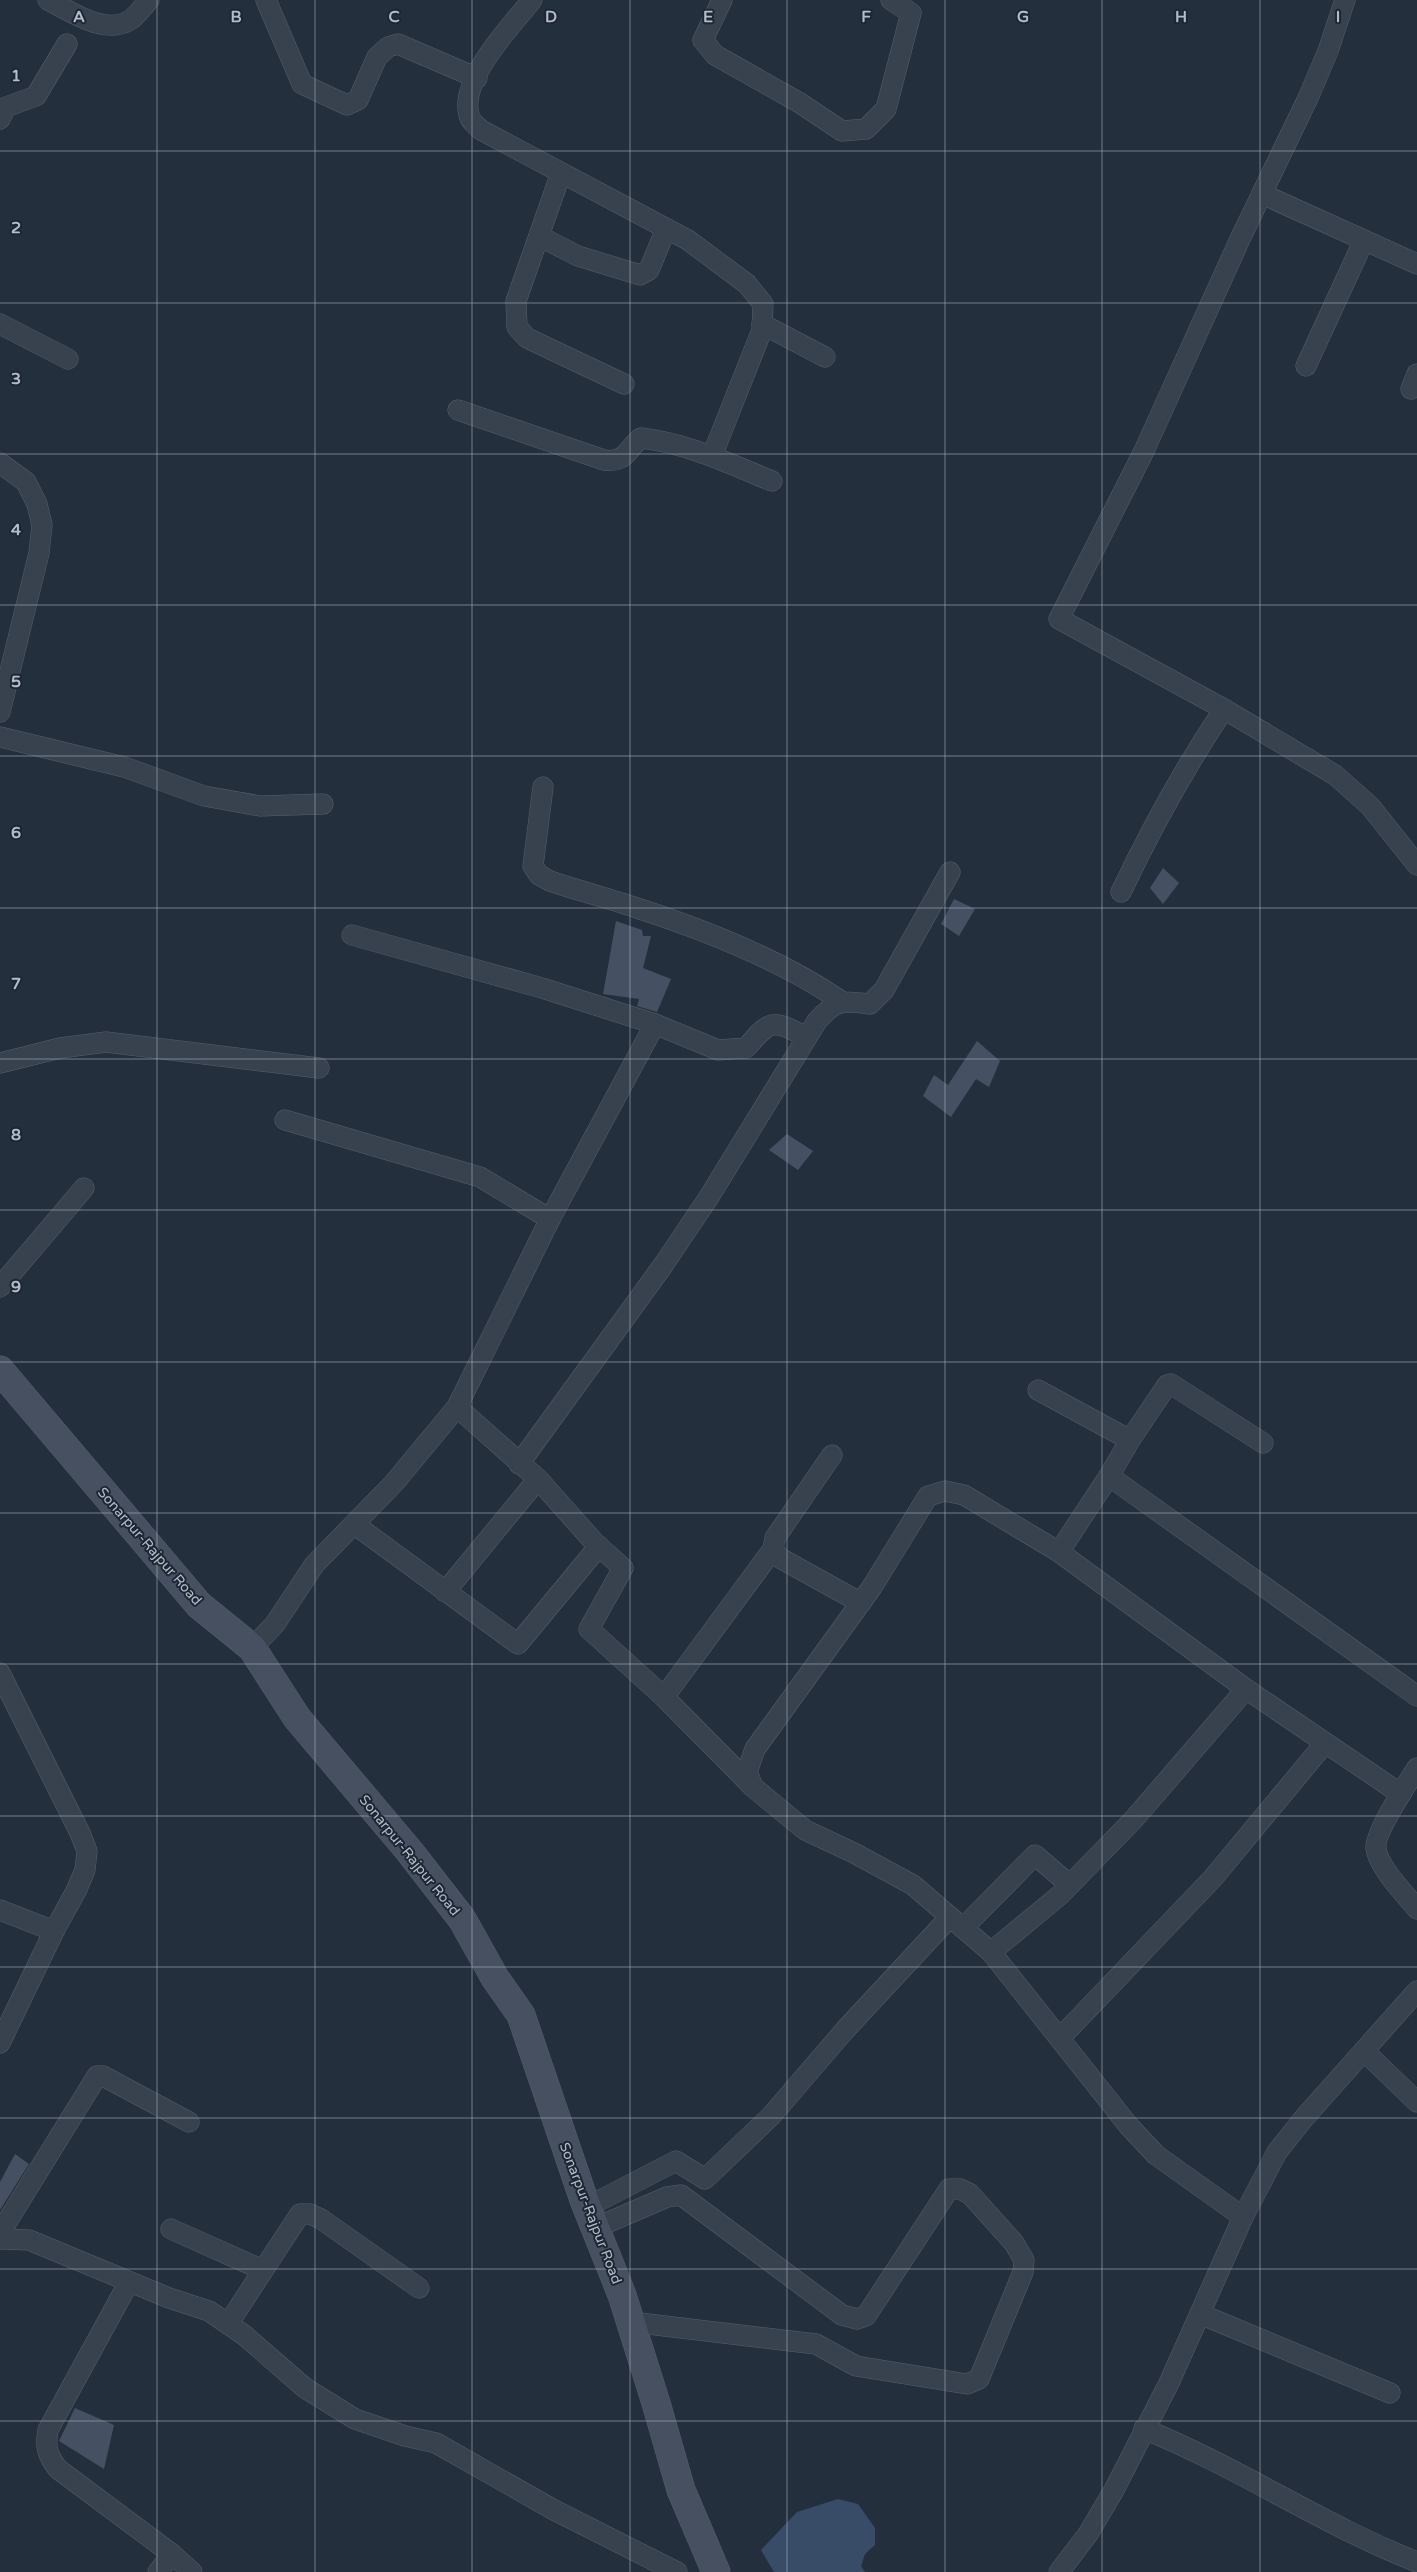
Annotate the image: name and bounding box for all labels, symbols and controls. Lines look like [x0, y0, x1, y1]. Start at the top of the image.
text: A [73, 7, 85, 27]
text: B [230, 7, 242, 27]
text: C [388, 7, 400, 27]
text: D [545, 7, 557, 27]
text: E [703, 7, 713, 27]
text: F [861, 7, 871, 27]
text: G [1017, 7, 1029, 27]
text: H [1175, 7, 1187, 27]
text: I [1336, 7, 1340, 27]
text: 1 [11, 66, 21, 86]
text: 2 [11, 218, 21, 238]
text: 3 [11, 369, 21, 389]
text: 4 [11, 520, 21, 540]
text: 5 [11, 672, 21, 692]
text: 6 [11, 823, 21, 843]
text: 7 [11, 974, 21, 994]
text: 8 [11, 1125, 21, 1145]
text: 9 [11, 1277, 21, 1297]
street label: Sonarpur-Rajpur Road [94, 1484, 205, 1609]
street label: Sonarpur-Rajpur Road [356, 1792, 463, 1919]
street label: Sonarpur-Rajpur Road [556, 2140, 625, 2286]

